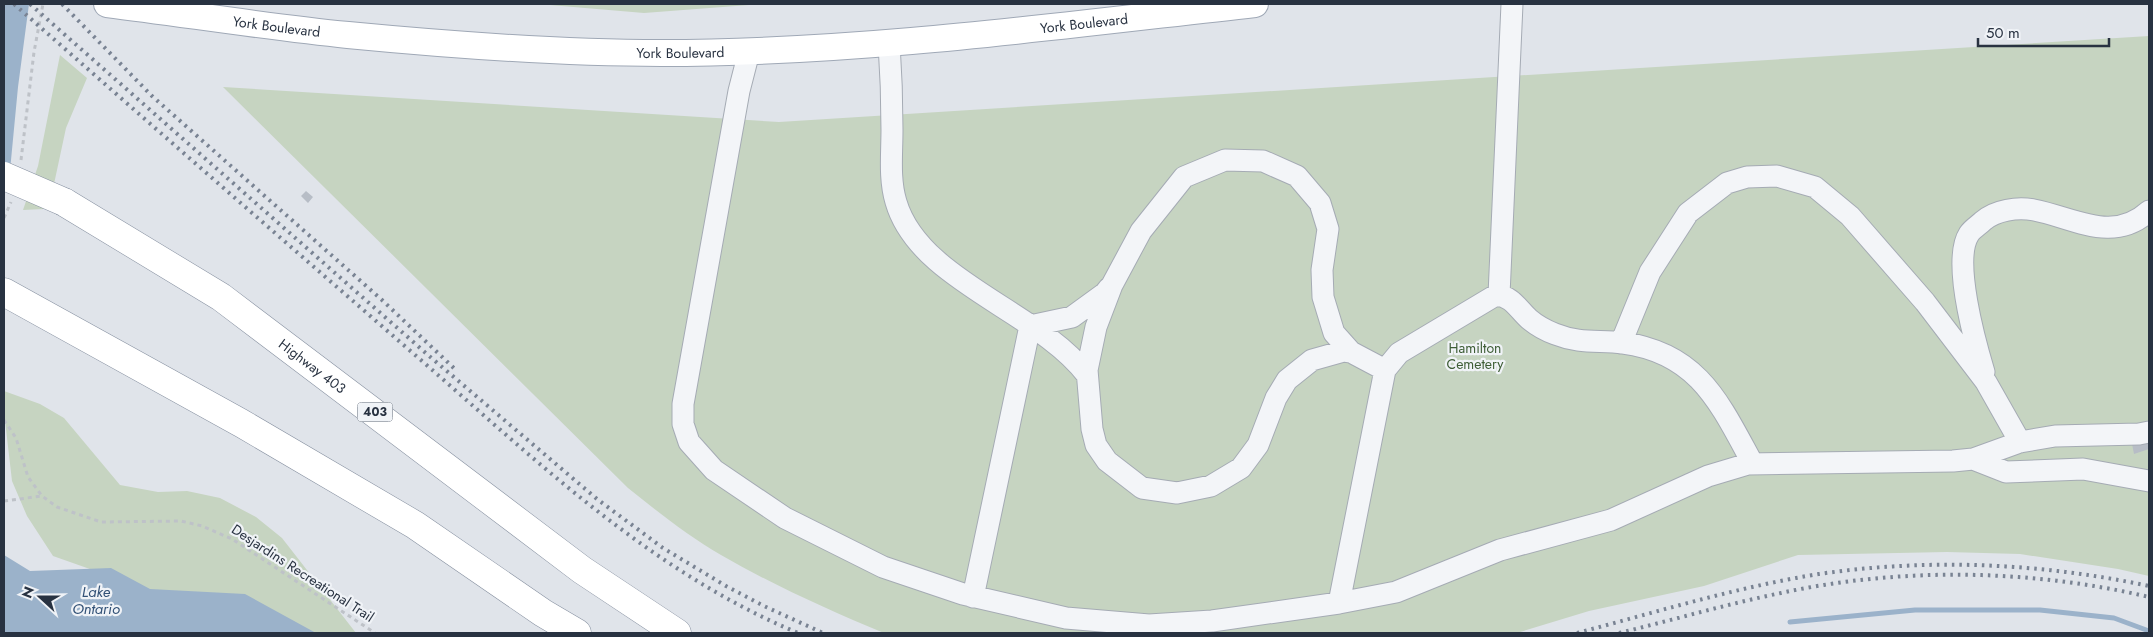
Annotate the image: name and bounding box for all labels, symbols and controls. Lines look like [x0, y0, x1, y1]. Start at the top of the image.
street label: York Boulevard [1039, 9, 1129, 38]
street label: York Boulevard [231, 11, 321, 42]
scale bar [1978, 15, 2109, 47]
text: 50 m [1986, 22, 2020, 44]
street label: York Boulevard [636, 42, 725, 63]
street label: Highway 403 [274, 334, 350, 398]
park label: Hamilton Cemetery [1447, 338, 1504, 374]
road number: 403 [358, 402, 392, 422]
street label: Desjardins Recreational Trail [228, 519, 378, 627]
north arrow [15, 572, 65, 622]
water label: Lake Ontario [72, 581, 120, 620]
text: N [17, 584, 39, 601]

